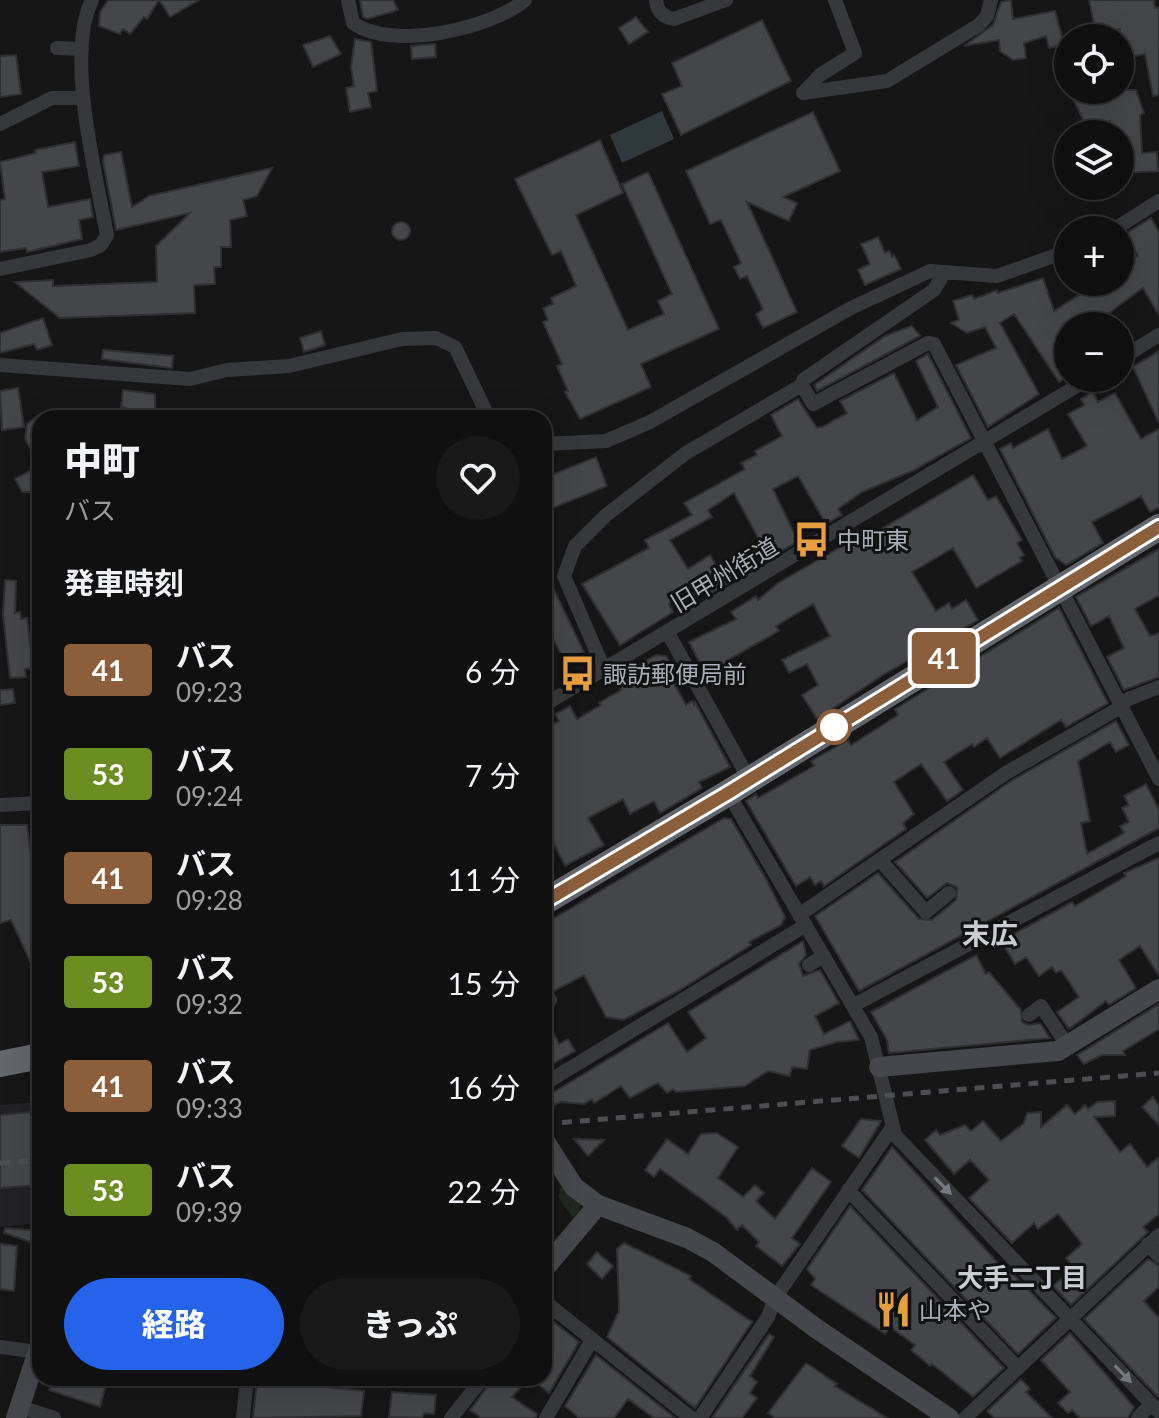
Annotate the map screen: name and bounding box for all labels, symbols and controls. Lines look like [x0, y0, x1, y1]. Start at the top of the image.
map controls [1054, 24, 1134, 392]
button: locate [1054, 24, 1134, 104]
button: layers [1054, 120, 1134, 200]
button: + [1054, 216, 1134, 296]
button: − [1054, 312, 1134, 392]
button: heart [436, 436, 520, 520]
text: 中町 [64, 437, 140, 483]
text: バス [64, 494, 116, 526]
bus stop icon: 中町東 [792, 520, 830, 558]
place label: 中町東 [837, 525, 909, 554]
street label: 旧甲州街道 [665, 531, 783, 617]
text: 発車時刻 [64, 564, 184, 600]
line badge: 41 [908, 632, 980, 684]
text: バス [176, 637, 236, 673]
text: 41 [928, 641, 960, 675]
text: 41 [92, 653, 124, 687]
text: 6 分 [465, 653, 520, 689]
bus stop icon: 諏訪郵便局前 [558, 654, 596, 692]
place label: 諏訪郵便局前 [603, 659, 747, 688]
text: 09:23 [176, 676, 243, 708]
unlabelled marker [817, 710, 851, 744]
text: バス [176, 741, 236, 777]
text: 53 [92, 757, 124, 791]
text: 7 分 [465, 757, 520, 793]
text: 09:24 [176, 780, 243, 812]
text: バス [176, 845, 236, 881]
text: 41 [92, 861, 124, 895]
text: 11 分 [448, 861, 520, 897]
text: 09:28 [176, 884, 243, 916]
district label: 末広 [962, 916, 1018, 950]
text: バス [176, 949, 236, 985]
text: 53 [92, 965, 124, 999]
text: 15 分 [448, 965, 520, 1001]
text: 09:32 [176, 988, 243, 1020]
text: バス [176, 1053, 236, 1089]
text: 41 [92, 1069, 124, 1103]
text: 16 分 [448, 1069, 520, 1105]
text: 09:33 [176, 1092, 243, 1124]
text: バス [176, 1157, 236, 1193]
text: 53 [92, 1173, 124, 1207]
text: 22 分 [448, 1173, 520, 1209]
one-way arrow [934, 1177, 952, 1196]
text: 09:39 [176, 1196, 243, 1228]
district label: 大手二丁目 [957, 1261, 1087, 1293]
button: 経路 [64, 1278, 284, 1370]
button: きっぷ [300, 1278, 520, 1370]
restaurant icon: 山本や [874, 1290, 912, 1328]
place label: 山本や [919, 1295, 991, 1324]
one-way arrow [1114, 1365, 1132, 1384]

